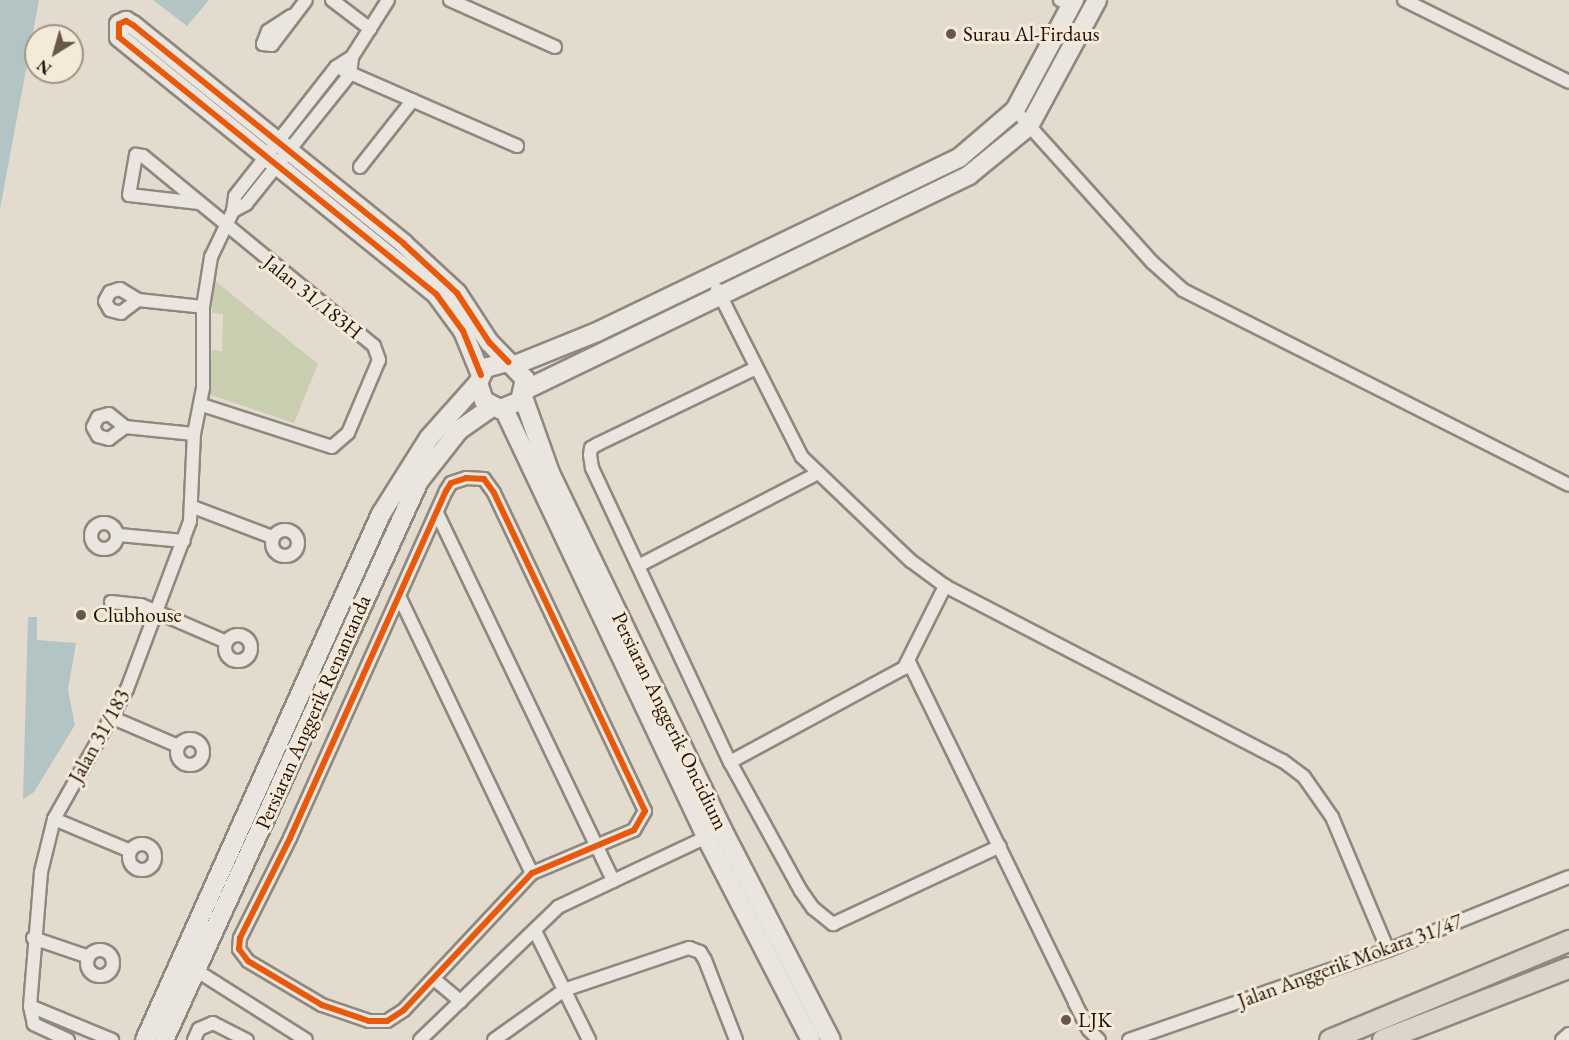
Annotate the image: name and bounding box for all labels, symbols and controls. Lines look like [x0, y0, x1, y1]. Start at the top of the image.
place label: Surau Al-Firdaus [963, 21, 1100, 47]
north arrow [24, 24, 84, 84]
marker: Surau Al-Firdaus [944, 27, 958, 41]
text: N [33, 55, 56, 79]
street label: Jalan 31/183H [258, 249, 368, 345]
street label: Persiaran Anggerik Renantanda [250, 591, 376, 833]
place label: Clubhouse [93, 602, 182, 628]
marker: Clubhouse [74, 608, 88, 622]
street label: Persiaran Anggerik Oncidium [606, 608, 734, 834]
street label: Jalan 31/183 [63, 685, 135, 787]
street label: Jalan Anggerik Mokara 31/47 [1234, 909, 1466, 1013]
place label: LJK [1078, 1007, 1112, 1033]
marker: LJK [1059, 1013, 1073, 1027]

